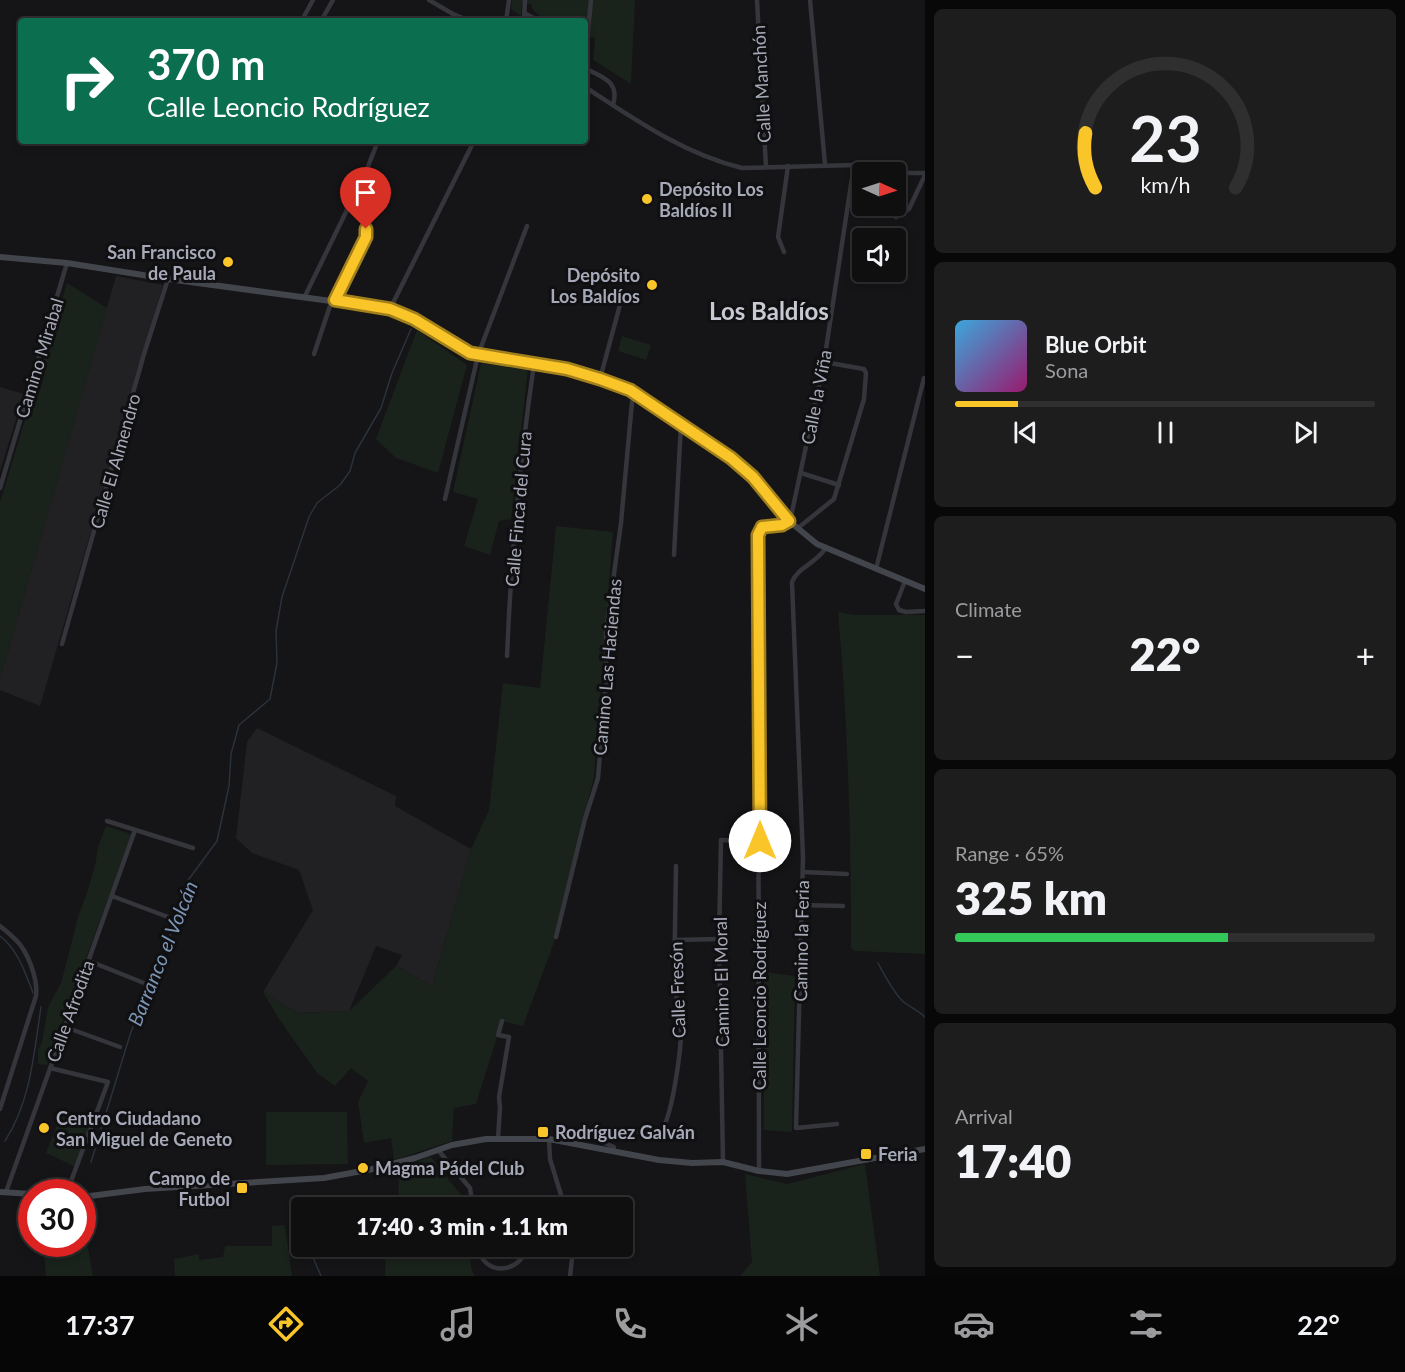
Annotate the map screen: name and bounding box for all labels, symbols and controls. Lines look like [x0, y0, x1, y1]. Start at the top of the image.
street label: Calle Manchón [747, 25, 775, 143]
text: 370 m [147, 39, 265, 89]
icon: right [48, 42, 126, 120]
text: Calle Leoncio Rodríguez [147, 90, 430, 123]
text: 23 [1129, 100, 1201, 175]
north arrow [852, 162, 906, 216]
map controls [852, 162, 906, 282]
pin [340, 167, 391, 229]
text: km/h [1140, 173, 1190, 199]
icon: arrive [349, 176, 382, 209]
place label: Depósito Los Baldíos II [659, 178, 764, 221]
marker: Depósito Los Baldíos II [640, 192, 654, 206]
button: sound [852, 228, 906, 282]
place label: San Francisco de Paula [107, 241, 216, 284]
marker: San Francisco de Paula [221, 255, 235, 269]
place label: Depósito Los Baldíos [550, 264, 640, 307]
marker: Depósito Los Baldíos [645, 278, 659, 292]
street label: Camino Mirabal [10, 295, 68, 421]
district label: Los Baldíos [709, 296, 829, 325]
text: Blue Orbit [1045, 331, 1146, 358]
street label: Calle la Viña [796, 348, 836, 446]
text: Sona [1045, 358, 1088, 382]
street label: Calle El Almendro [85, 391, 145, 531]
icon: previous [1009, 416, 1042, 449]
icon: pause [1149, 416, 1182, 449]
icon: next [1289, 416, 1322, 449]
street label: Calle Finca del Cura [500, 430, 536, 588]
street label: Camino Las Haciendas [588, 578, 626, 756]
text: Climate [955, 597, 1022, 621]
text: 22° [1130, 627, 1200, 681]
text: − [955, 635, 974, 675]
text: + [1356, 635, 1375, 675]
position arrow [728, 809, 792, 873]
text: Range · 65% [955, 841, 1064, 865]
text: 325 km [955, 871, 1107, 925]
water label: Barranco el Volcán [122, 877, 202, 1029]
street label: Camino la Feria [789, 880, 813, 1002]
street label: Calle Leoncio Rodríguez [748, 902, 770, 1090]
street label: Camino El Moral [709, 917, 733, 1047]
street label: Calle Fresón [664, 941, 690, 1039]
street label: Calle Afrodita [41, 957, 99, 1065]
text: Arrival [955, 1104, 1013, 1128]
place label: Centro Ciudadano San Miguel de Geneto [56, 1107, 232, 1150]
marker: Centro Ciudadano San Miguel de Geneto [37, 1121, 51, 1135]
place label: Rodríguez Galván [555, 1121, 695, 1143]
marker: Rodríguez Galván [536, 1125, 550, 1139]
text: 17:40 [955, 1134, 1071, 1188]
place label: Feria [878, 1143, 917, 1165]
marker: Feria [859, 1147, 873, 1161]
place label: Magma Pádel Club [375, 1157, 524, 1179]
marker: Magma Pádel Club [356, 1161, 370, 1175]
place label: Campo de Futbol [149, 1167, 230, 1210]
speed limit sign: 30 [18, 1179, 96, 1257]
marker: Campo de Futbol [235, 1181, 249, 1195]
text: 17:40 · 3 min · 1.1 km [356, 1213, 568, 1240]
icon: directions [265, 1303, 307, 1345]
icon: music [437, 1303, 479, 1345]
icon: phone [609, 1303, 651, 1345]
icon: climate [781, 1303, 823, 1345]
icon: car [953, 1303, 995, 1345]
icon: filters [1125, 1303, 1167, 1345]
text: 17:37 [65, 1308, 135, 1341]
text: 22° [1297, 1308, 1340, 1341]

